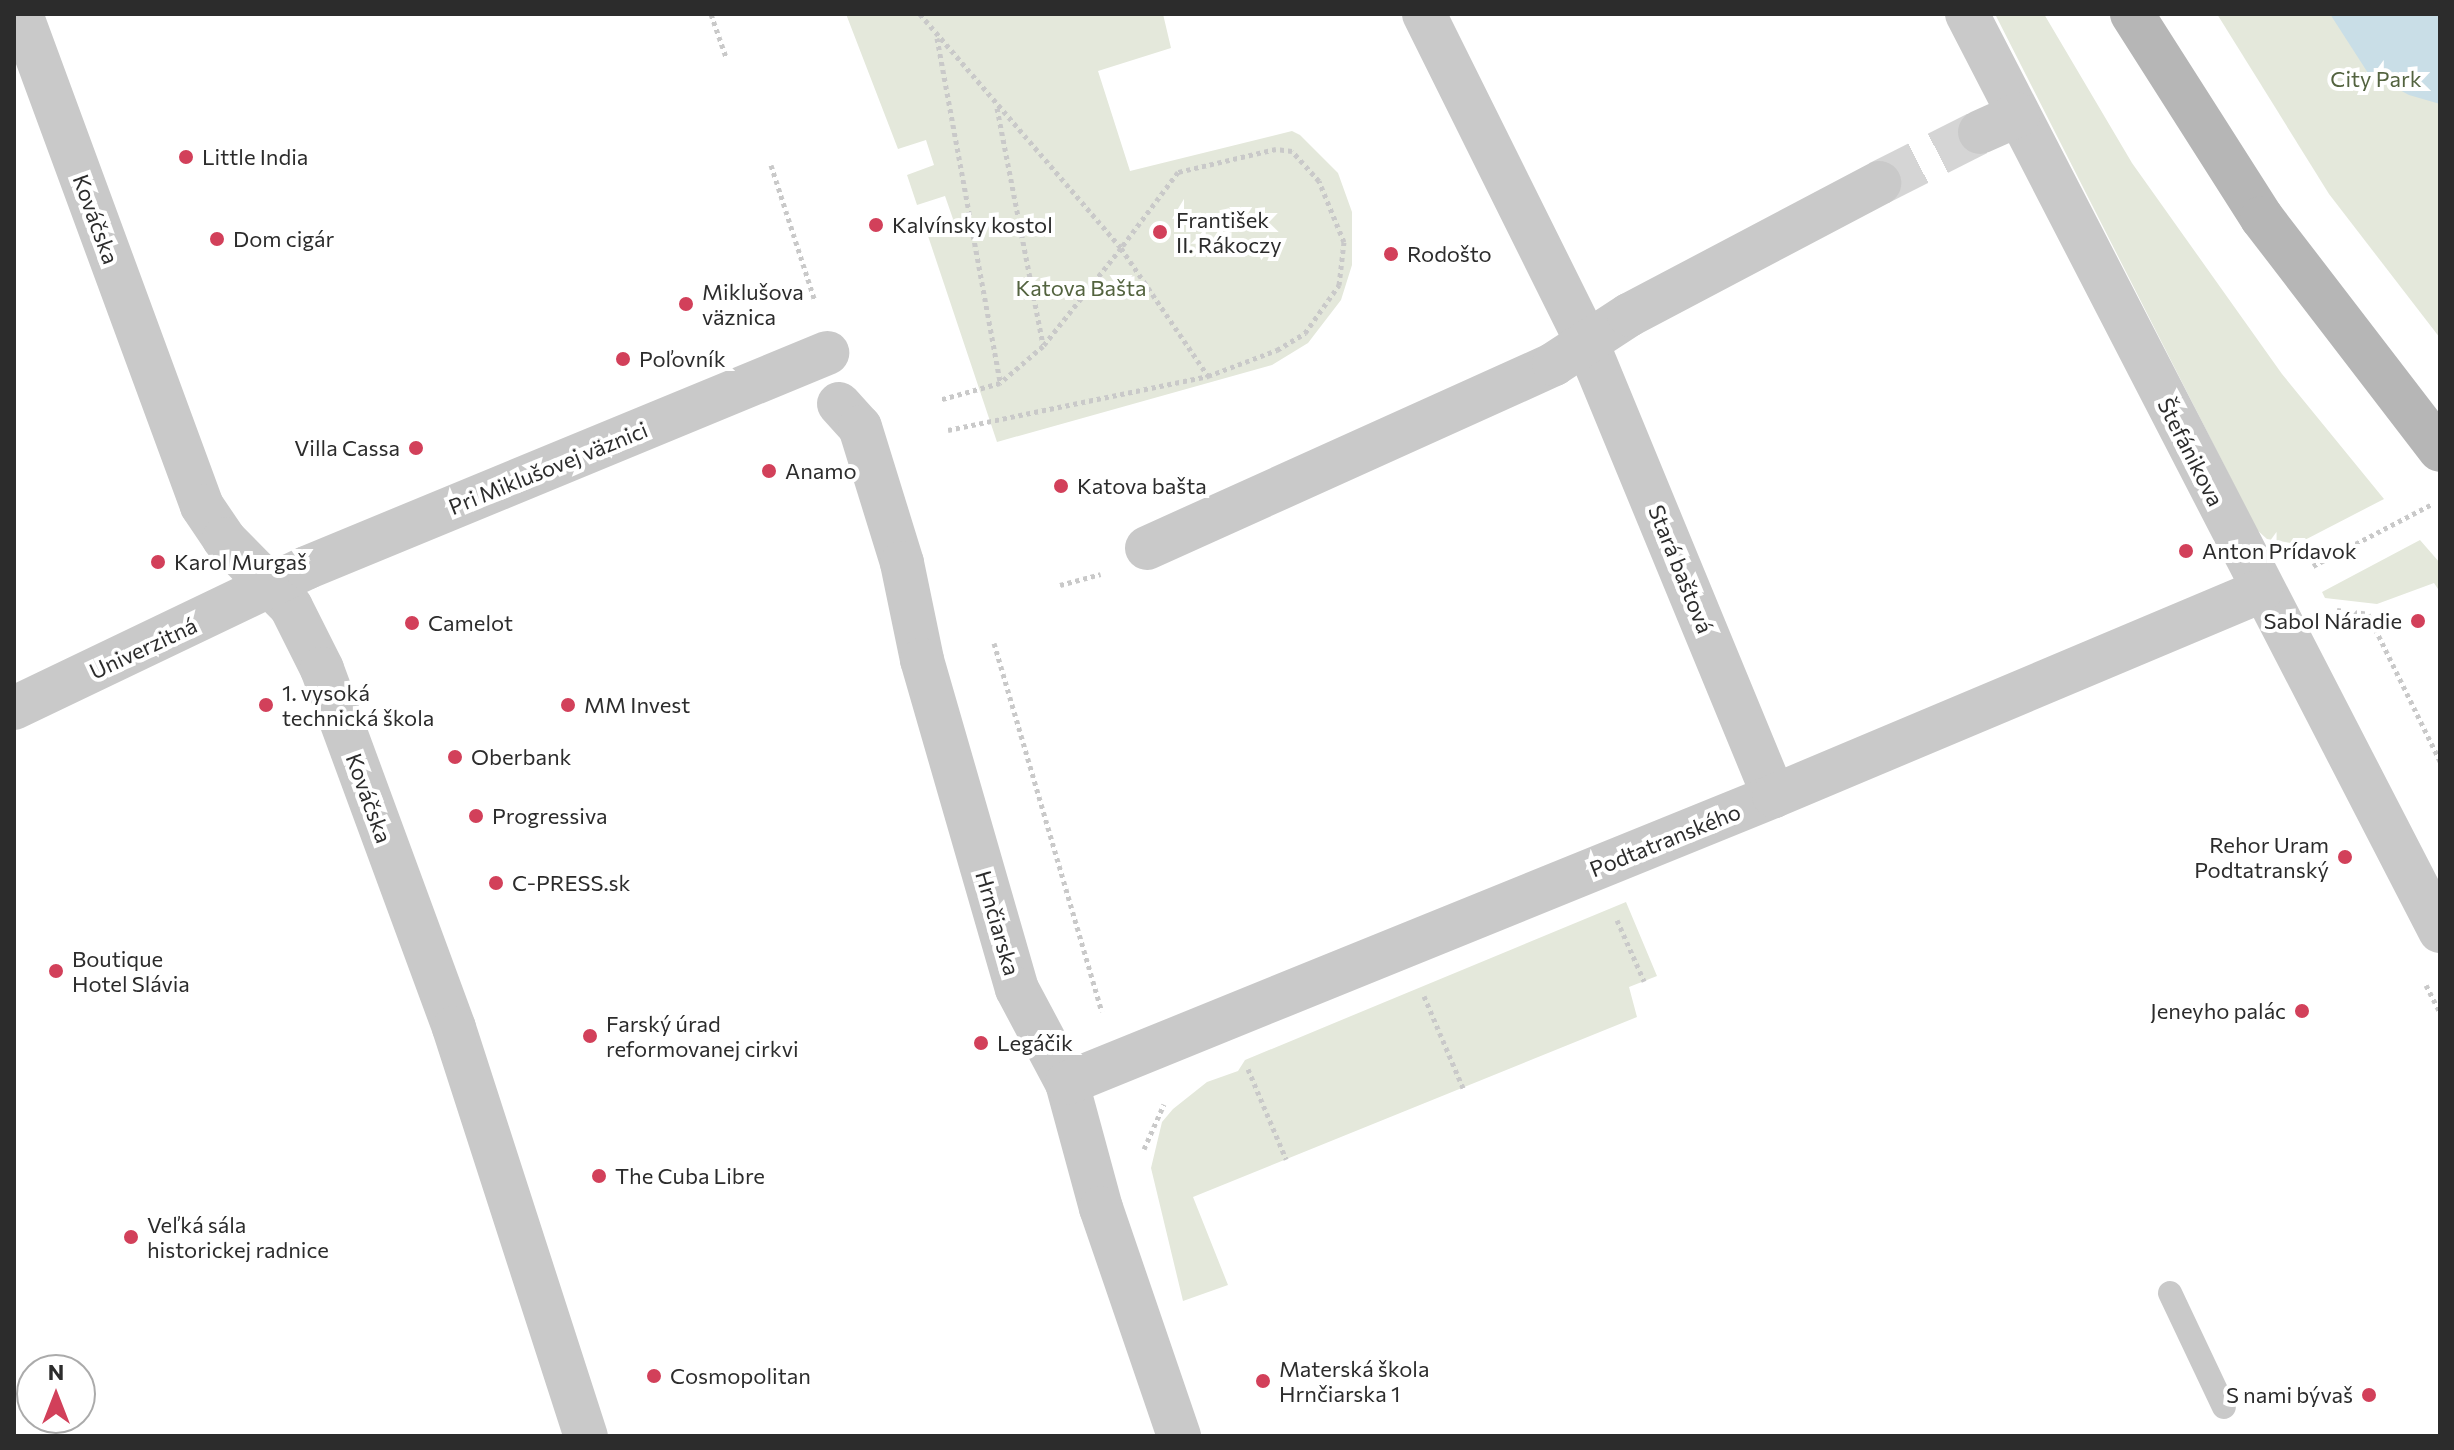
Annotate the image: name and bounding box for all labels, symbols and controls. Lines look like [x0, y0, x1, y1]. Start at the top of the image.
park label: City Park [2330, 66, 2422, 92]
place label: Little India [202, 144, 308, 170]
marker: Little India [177, 148, 195, 166]
street label: Kováčska [68, 171, 124, 267]
place label: František II. Rákoczy [1176, 206, 1282, 258]
place label: Kalvínsky kostol [892, 212, 1053, 238]
marker: Kalvínsky kostol [867, 216, 885, 234]
marker: František II. Rákoczy [1151, 223, 1169, 241]
place label: Dom cigár [233, 226, 334, 252]
marker: Dom cigár [208, 230, 226, 248]
place label: Rodošto [1407, 241, 1492, 267]
marker: Rodošto [1382, 245, 1400, 263]
park label: Katova Bašta [1016, 275, 1146, 301]
place label: Miklušova väznica [702, 278, 804, 330]
marker: Miklušova väznica [677, 295, 695, 313]
place label: Poľovník [639, 346, 726, 372]
marker: Poľovník [614, 350, 632, 368]
street label: Štefánikova [2152, 393, 2230, 511]
street label: Pri Miklušovej väznici [445, 416, 651, 520]
place label: Villa Cassa [294, 435, 400, 461]
marker: Villa Cassa [407, 439, 425, 457]
place label: Anamo [785, 458, 857, 484]
marker: Anamo [760, 462, 778, 480]
place label: Katova bašta [1077, 473, 1207, 499]
marker: Katova bašta [1052, 477, 1070, 495]
street label: Stará baštová [1643, 501, 1719, 637]
place label: Anton Prídavok [2202, 538, 2357, 564]
marker: Anton Prídavok [2177, 542, 2195, 560]
place label: Karol Murgaš [174, 549, 307, 575]
marker: Karol Murgaš [149, 553, 167, 571]
place label: Sabol Náradie [2264, 608, 2402, 634]
place label: Camelot [428, 610, 513, 636]
street label: Univerzitná [85, 612, 201, 684]
marker: Sabol Náradie [2409, 612, 2427, 630]
marker: Camelot [403, 614, 421, 632]
place label: 1. vysoká technická škola [282, 679, 434, 730]
place label: MM Invest [584, 692, 690, 718]
marker: 1. vysoká technická škola [257, 696, 275, 714]
marker: MM Invest [559, 696, 577, 714]
place label: Oberbank [471, 744, 571, 770]
marker: Oberbank [446, 748, 464, 766]
street label: Kováčska [341, 750, 397, 846]
street label: Podtatranského [1586, 798, 1744, 882]
place label: Progressiva [492, 803, 608, 829]
marker: Progressiva [467, 807, 485, 825]
place label: Rehor Uram Podtatranský [2194, 831, 2329, 882]
marker: Rehor Uram Podtatranský [2336, 848, 2354, 866]
street label: Hrnčiarska [970, 868, 1026, 978]
place label: C-PRESS.sk [512, 870, 631, 896]
marker: C-PRESS.sk [487, 874, 505, 892]
place label: Boutique Hotel Slávia [72, 945, 190, 996]
marker: Boutique Hotel Slávia [47, 962, 65, 980]
place label: Jeneyho palác [2150, 998, 2286, 1024]
marker: Jeneyho palác [2293, 1002, 2311, 1020]
place label: Farský úrad reformovanej cirkvi [606, 1010, 799, 1062]
marker: Farský úrad reformovanej cirkvi [581, 1027, 599, 1045]
place label: Legáčik [997, 1030, 1073, 1056]
marker: Legáčik [972, 1034, 990, 1052]
place label: The Cuba Libre [615, 1163, 765, 1189]
marker: The Cuba Libre [590, 1167, 608, 1185]
place label: Veľká sála historickej radnice [147, 1211, 329, 1262]
marker: Veľká sála historickej radnice [122, 1228, 140, 1246]
north arrow [16, 1354, 96, 1434]
place label: Materská škola Hrnčiarska 1 [1279, 1355, 1429, 1406]
text: N [48, 1358, 64, 1385]
place label: Cosmopolitan [670, 1363, 811, 1389]
marker: Cosmopolitan [645, 1367, 663, 1385]
marker: Materská škola Hrnčiarska 1 [1254, 1372, 1272, 1390]
place label: S nami bývaš [2226, 1382, 2353, 1408]
marker: S nami bývaš [2360, 1386, 2378, 1404]

